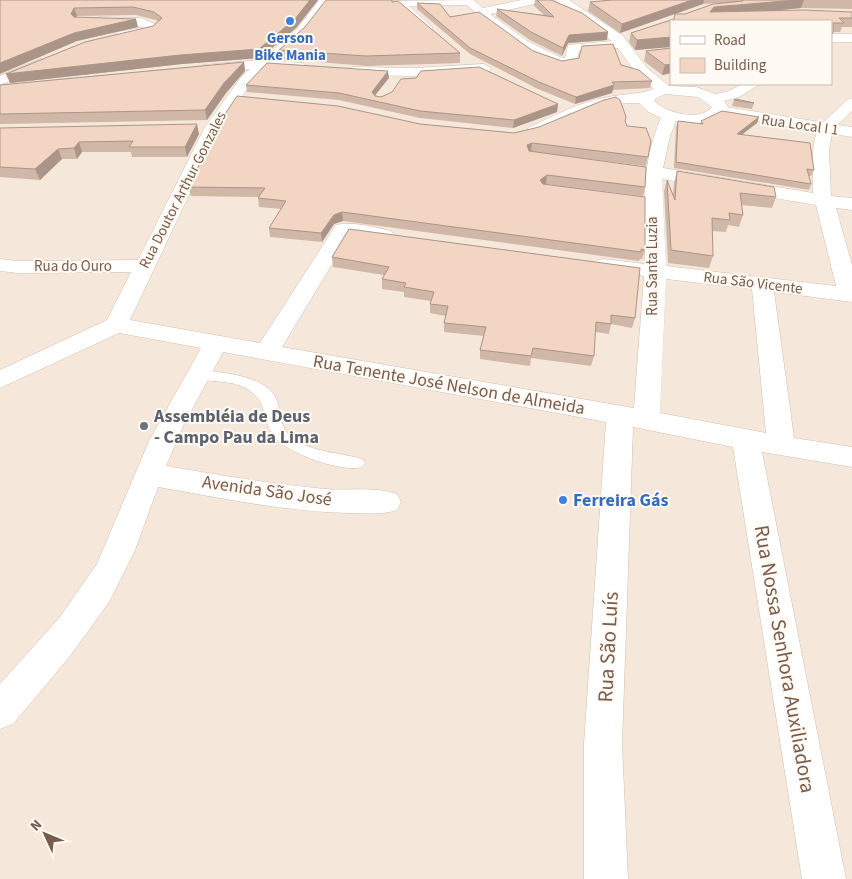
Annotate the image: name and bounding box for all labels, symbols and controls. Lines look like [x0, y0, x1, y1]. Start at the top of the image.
marker: Gerson Bike Mania [284, 15, 296, 27]
legend [670, 20, 832, 85]
place label: Gerson Bike Mania [254, 28, 326, 66]
text: Road [714, 30, 746, 51]
text: Building [714, 55, 767, 76]
street label: Rua Doutor Arthur Gonzales [134, 108, 232, 272]
street label: Rua Local I 1 [760, 109, 840, 141]
street label: Rua Santa Luzia [642, 216, 663, 316]
street label: Rua do Ouro [34, 256, 112, 277]
street label: Rua São Vicente [702, 266, 804, 300]
street label: Rua Tenente José Nelson de Almeida [311, 349, 587, 421]
place label: Assembléia de Deus - Campo Pau da Lima [153, 404, 319, 450]
marker: Assembléia de Deus - Campo Pau da Lima [138, 420, 150, 432]
street label: Avenida São José [201, 470, 334, 512]
place label: Ferreira Gás [573, 488, 669, 513]
marker: Ferreira Gás [557, 494, 569, 506]
street label: Rua Nossa Senhora Auxiliadora [747, 523, 823, 795]
street label: Rua São Luís [590, 591, 626, 703]
north arrow [20, 809, 70, 859]
text: N [26, 815, 47, 836]

